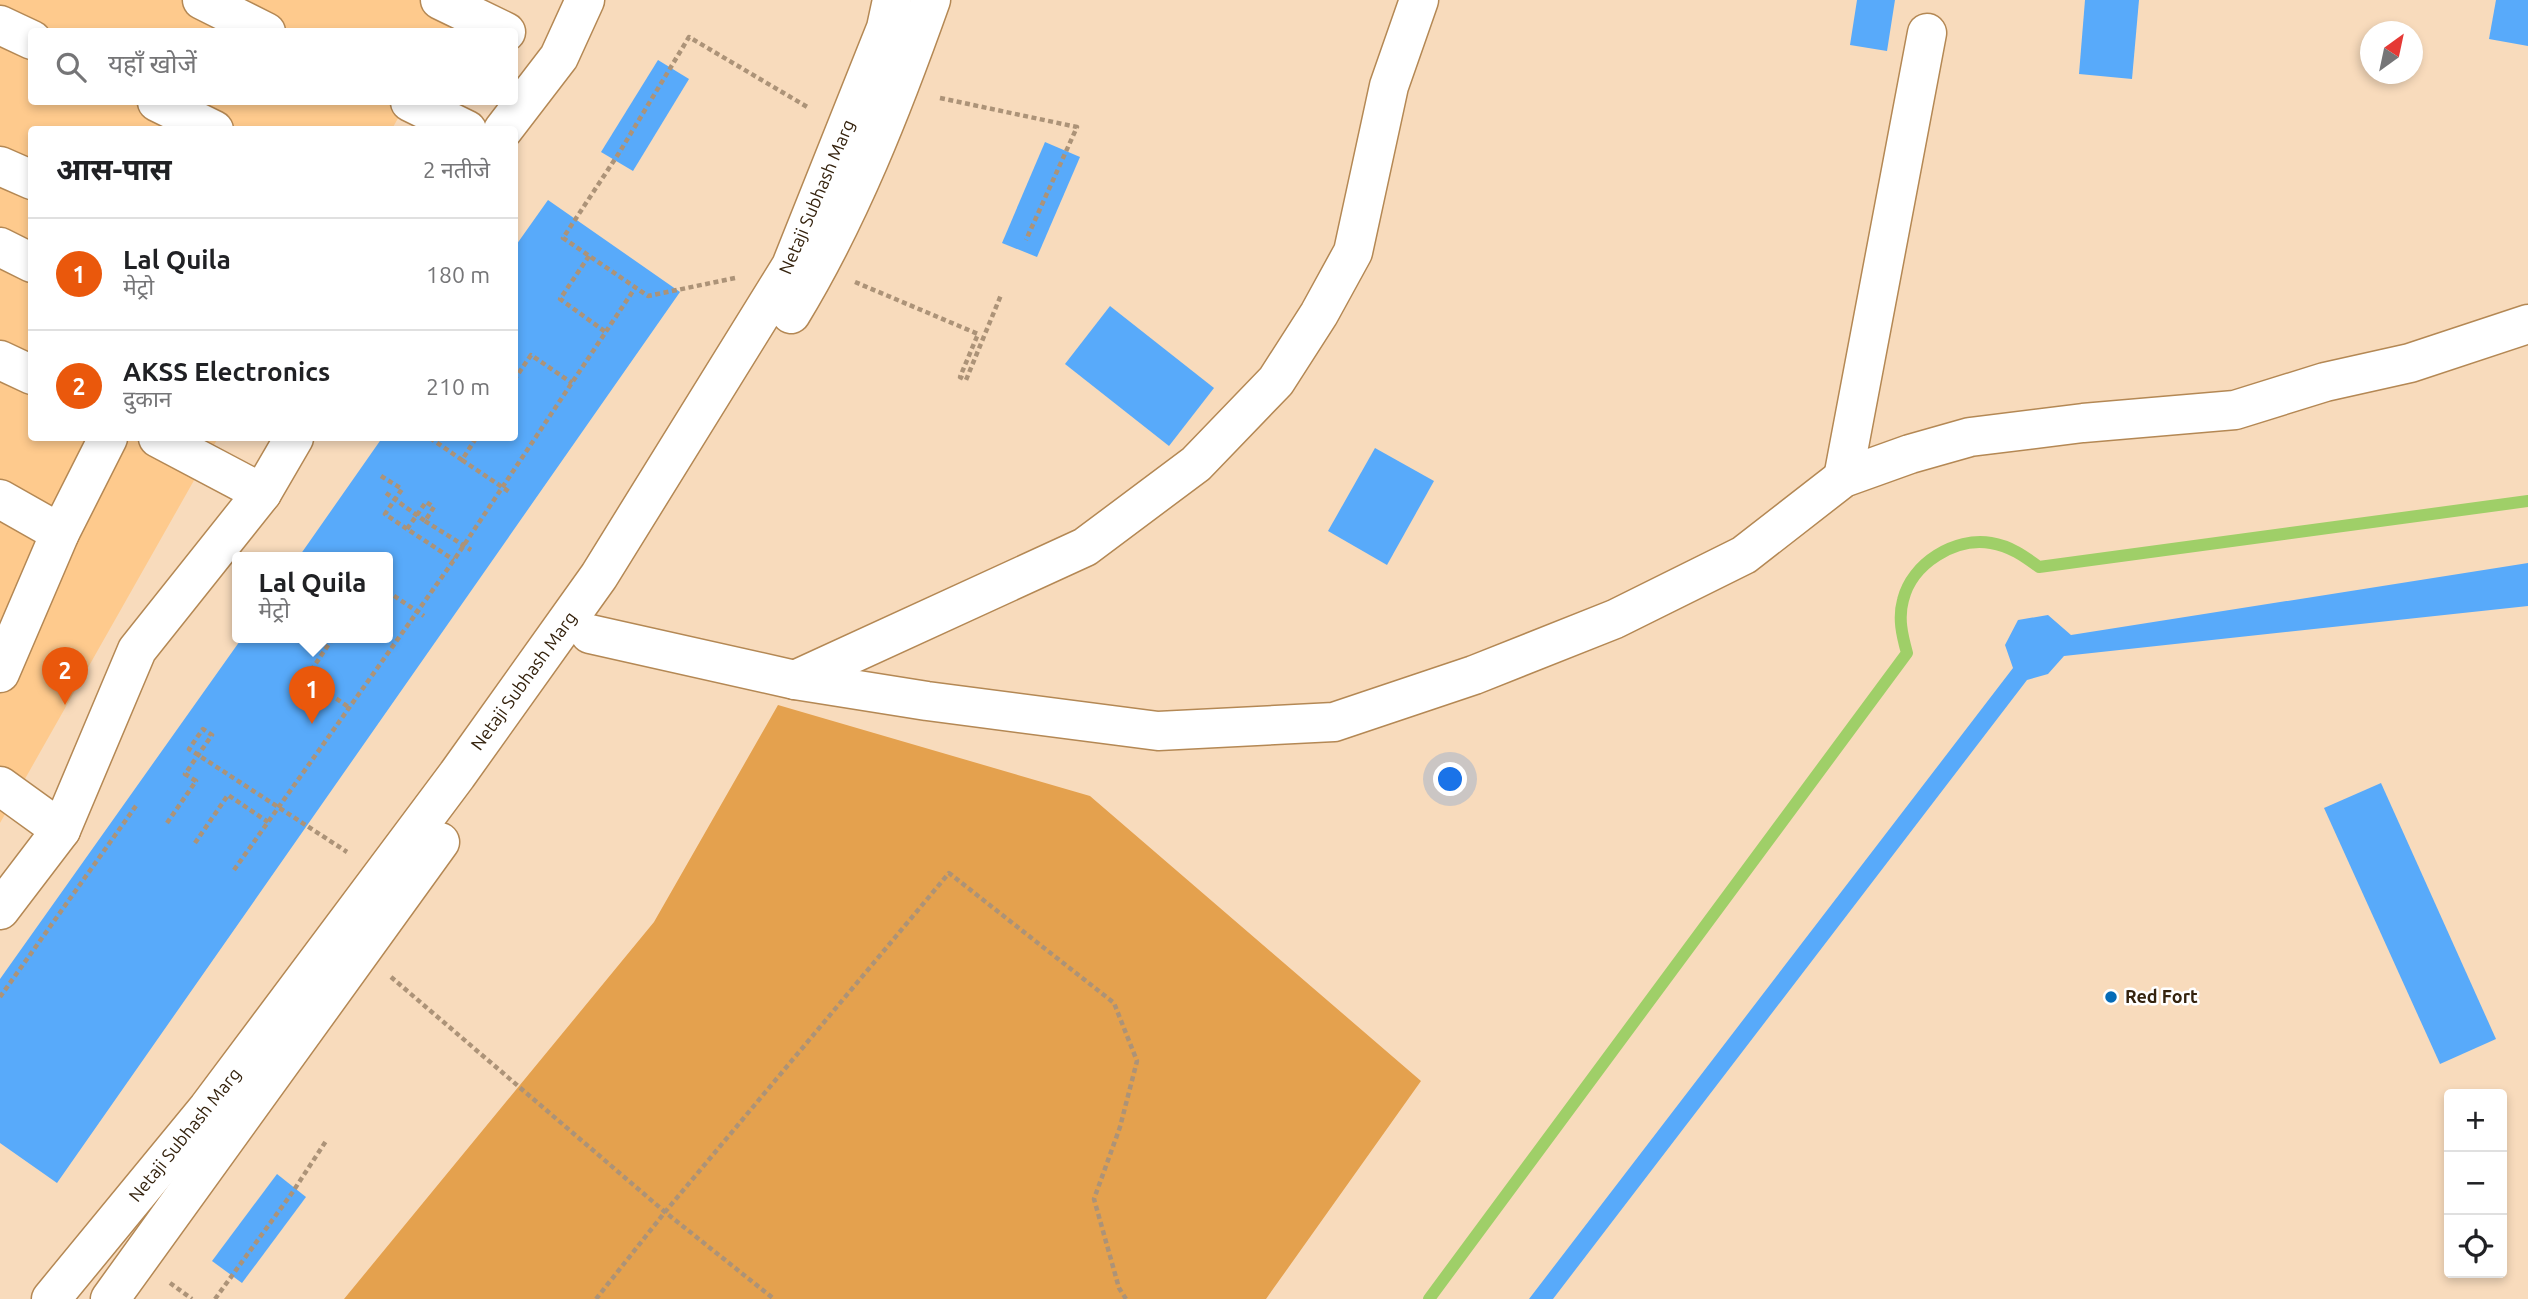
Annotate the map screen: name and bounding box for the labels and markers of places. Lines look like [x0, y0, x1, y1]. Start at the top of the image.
pin: 2 [42, 647, 88, 705]
pin: 1 [289, 666, 335, 724]
place label: Red Fort [2125, 986, 2198, 1006]
marker: Red Fort [2103, 989, 2119, 1005]

